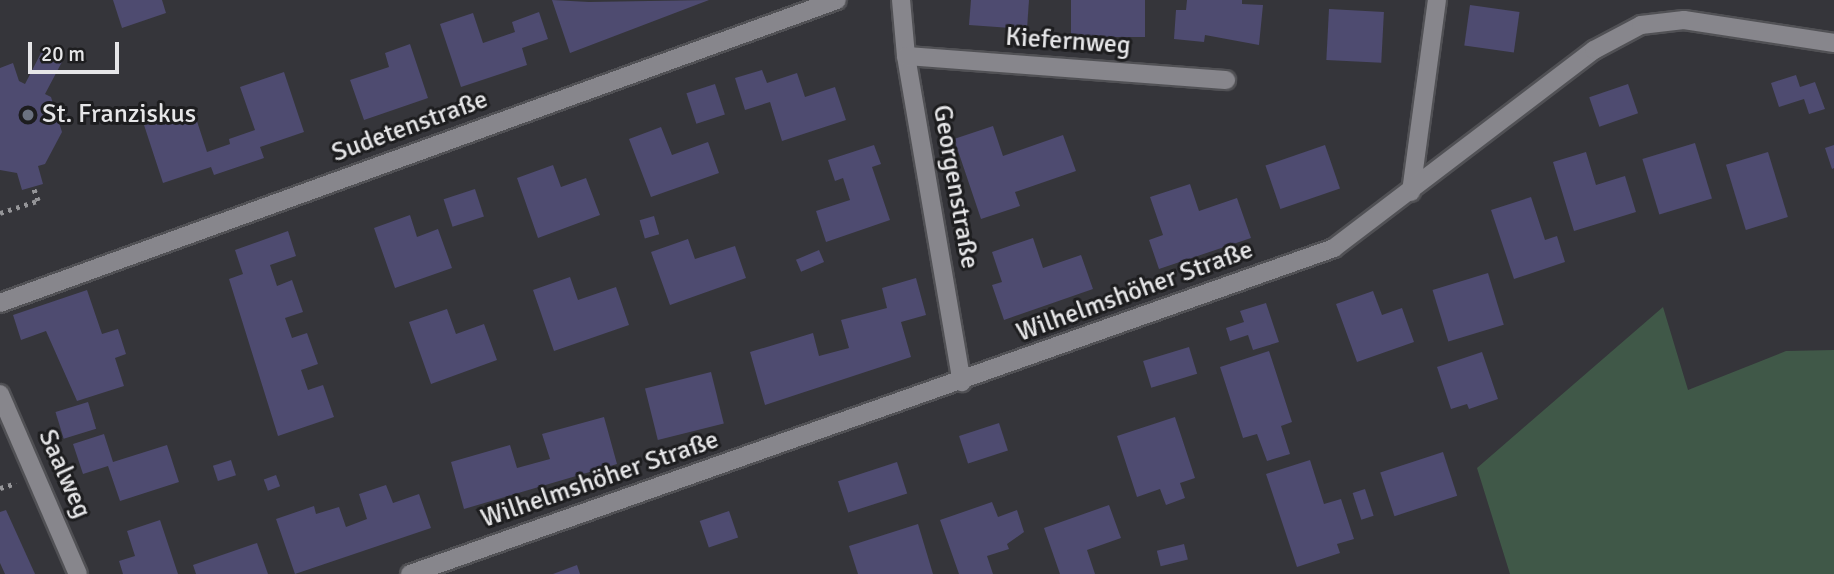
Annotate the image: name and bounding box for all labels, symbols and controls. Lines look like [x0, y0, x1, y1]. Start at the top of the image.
street label: Kiefernweg [1004, 22, 1132, 62]
scale bar [32, 28, 122, 72]
text: 20 m [41, 41, 85, 67]
street label: Sudetenstraße [328, 84, 492, 170]
place label: St. Franziskus [42, 99, 196, 131]
street label: Georgenstraße [925, 103, 985, 271]
marker: St. Franziskus [20, 107, 36, 123]
street label: Wilhelmshöher Straße [1013, 235, 1257, 349]
street label: Saalweg [31, 425, 97, 523]
street label: Wilhelmshöher Straße [477, 425, 723, 535]

